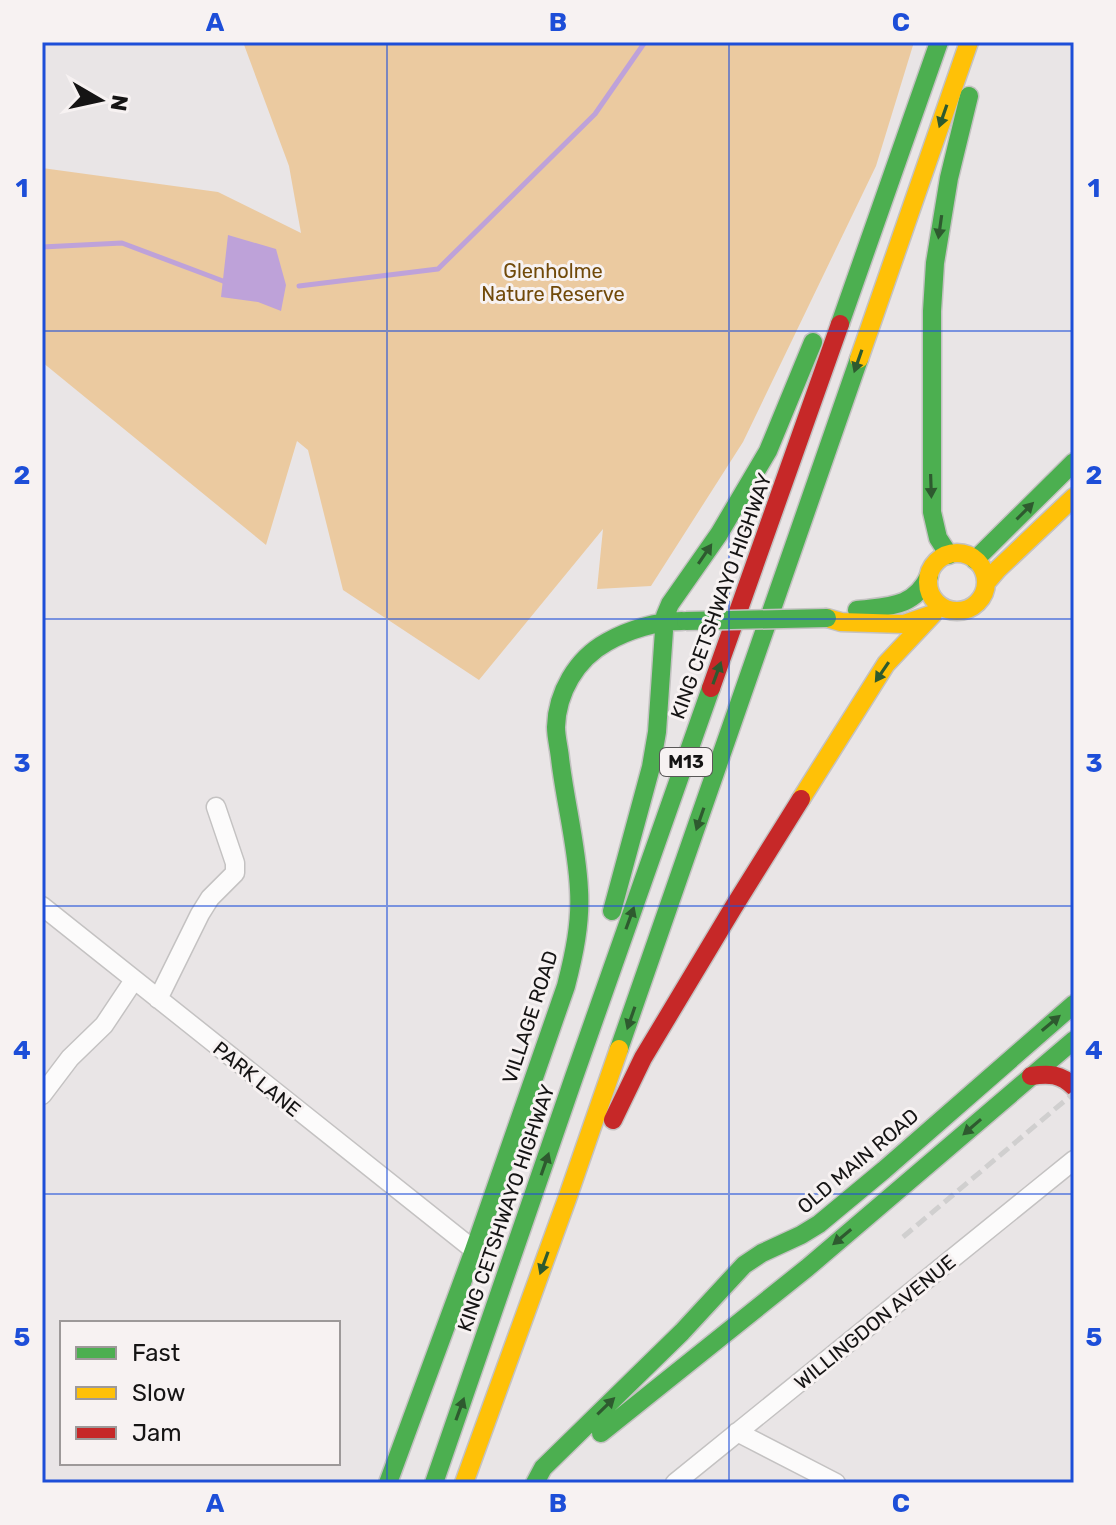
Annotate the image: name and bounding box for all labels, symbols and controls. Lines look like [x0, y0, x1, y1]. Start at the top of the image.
text: A [206, 7, 225, 38]
text: B [549, 7, 567, 38]
text: C [892, 7, 910, 38]
north arrow [60, 60, 140, 140]
text: N [105, 93, 134, 113]
one-way arrow [936, 104, 948, 128]
text: 1 [16, 173, 28, 204]
text: 1 [1088, 173, 1100, 204]
one-way arrow [933, 215, 946, 240]
park label: Glenholme Nature Reserve [481, 259, 625, 306]
one-way arrow [851, 350, 863, 374]
text: 2 [14, 460, 30, 491]
text: 2 [1086, 460, 1102, 491]
street label: KING CETSHWAYO HIGHWAY [665, 470, 777, 722]
one-way arrow [925, 474, 938, 500]
one-way arrow [1015, 502, 1034, 521]
one-way arrow [697, 544, 712, 565]
one-way arrow [711, 661, 724, 685]
one-way arrow [874, 662, 889, 683]
text: 3 [13, 748, 31, 779]
road number: M13 [660, 748, 712, 776]
text: 3 [1085, 748, 1103, 779]
one-way arrow [693, 807, 705, 831]
one-way arrow [625, 906, 637, 930]
street label: VILLAGE ROAD [497, 947, 563, 1087]
one-way arrow [624, 1006, 636, 1030]
one-way arrow [1041, 1015, 1061, 1032]
text: 4 [13, 1035, 31, 1066]
text: 4 [1085, 1035, 1103, 1066]
street label: PARK LANE [208, 1036, 306, 1122]
street label: KING CETSHWAYO HIGHWAY [452, 1081, 560, 1335]
street label: OLD MAIN ROAD [793, 1103, 923, 1219]
one-way arrow [963, 1118, 983, 1135]
one-way arrow [539, 1151, 551, 1175]
one-way arrow [833, 1228, 853, 1245]
street label: WILLINGDON AVENUE [790, 1250, 960, 1394]
one-way arrow [538, 1251, 550, 1275]
legend [60, 1321, 340, 1465]
text: 5 [14, 1322, 30, 1353]
text: 5 [1086, 1322, 1102, 1353]
text: Fast [132, 1339, 180, 1367]
text: Slow [132, 1379, 185, 1407]
one-way arrow [455, 1397, 467, 1421]
one-way arrow [596, 1397, 615, 1415]
text: Jam [132, 1419, 182, 1447]
text: A [206, 1488, 225, 1519]
text: B [549, 1488, 567, 1519]
text: C [892, 1488, 910, 1519]

